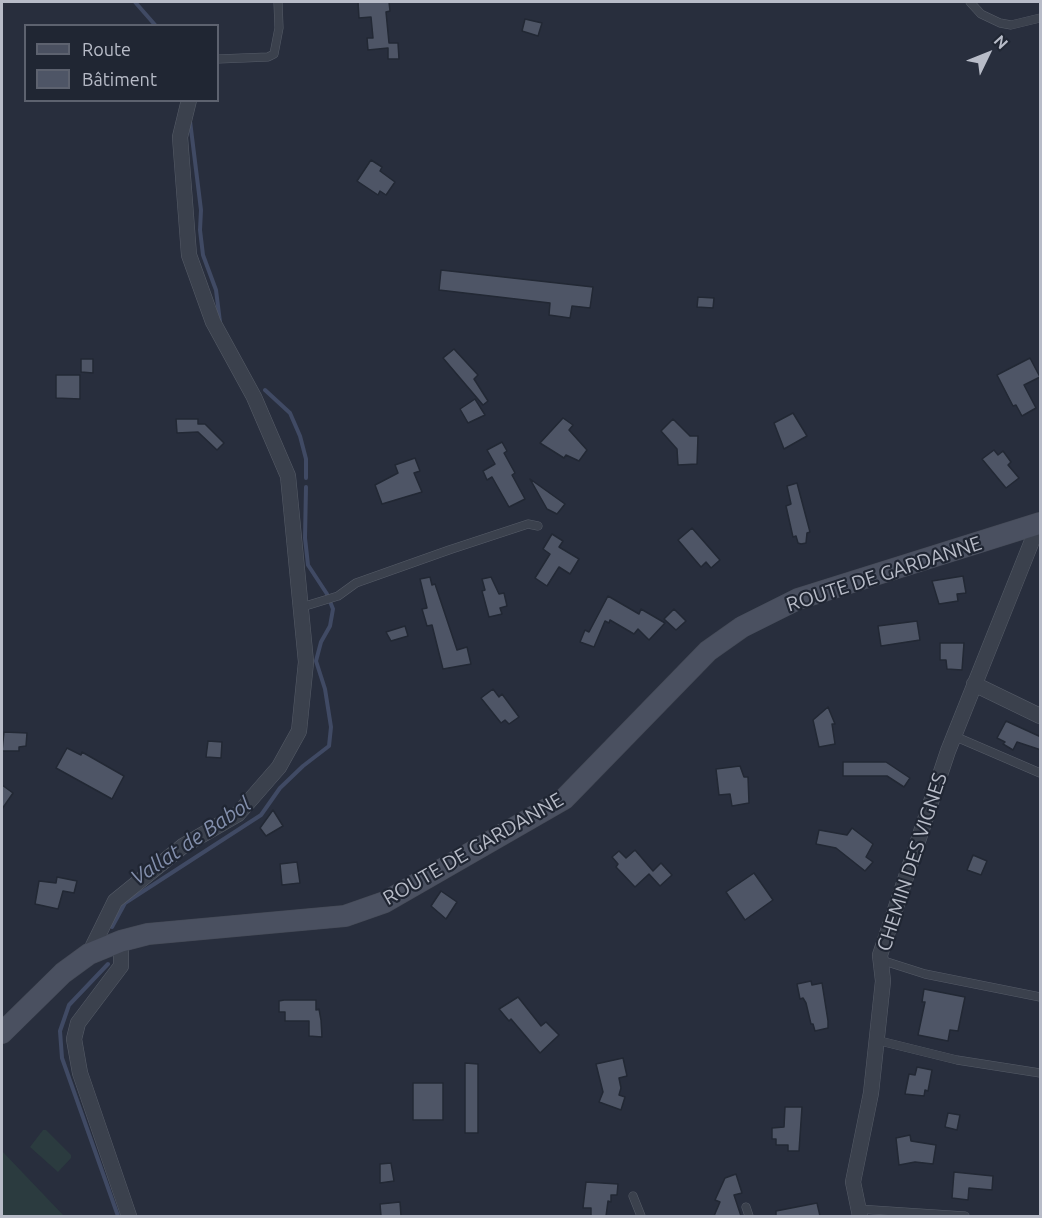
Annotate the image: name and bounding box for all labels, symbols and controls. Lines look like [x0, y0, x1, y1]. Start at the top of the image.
legend [24, 24, 219, 102]
north arrow [958, 24, 1018, 84]
text: N [991, 31, 1012, 52]
text: Route [82, 39, 131, 59]
text: Bâtiment [82, 69, 157, 89]
street label: ROUTE DE GARDANNE [783, 531, 985, 617]
street label: CHEMIN DES VIGNES [872, 770, 952, 954]
street label: ROUTE DE GARDANNE [379, 788, 567, 910]
water label: Vallat de Babol [126, 792, 256, 890]

